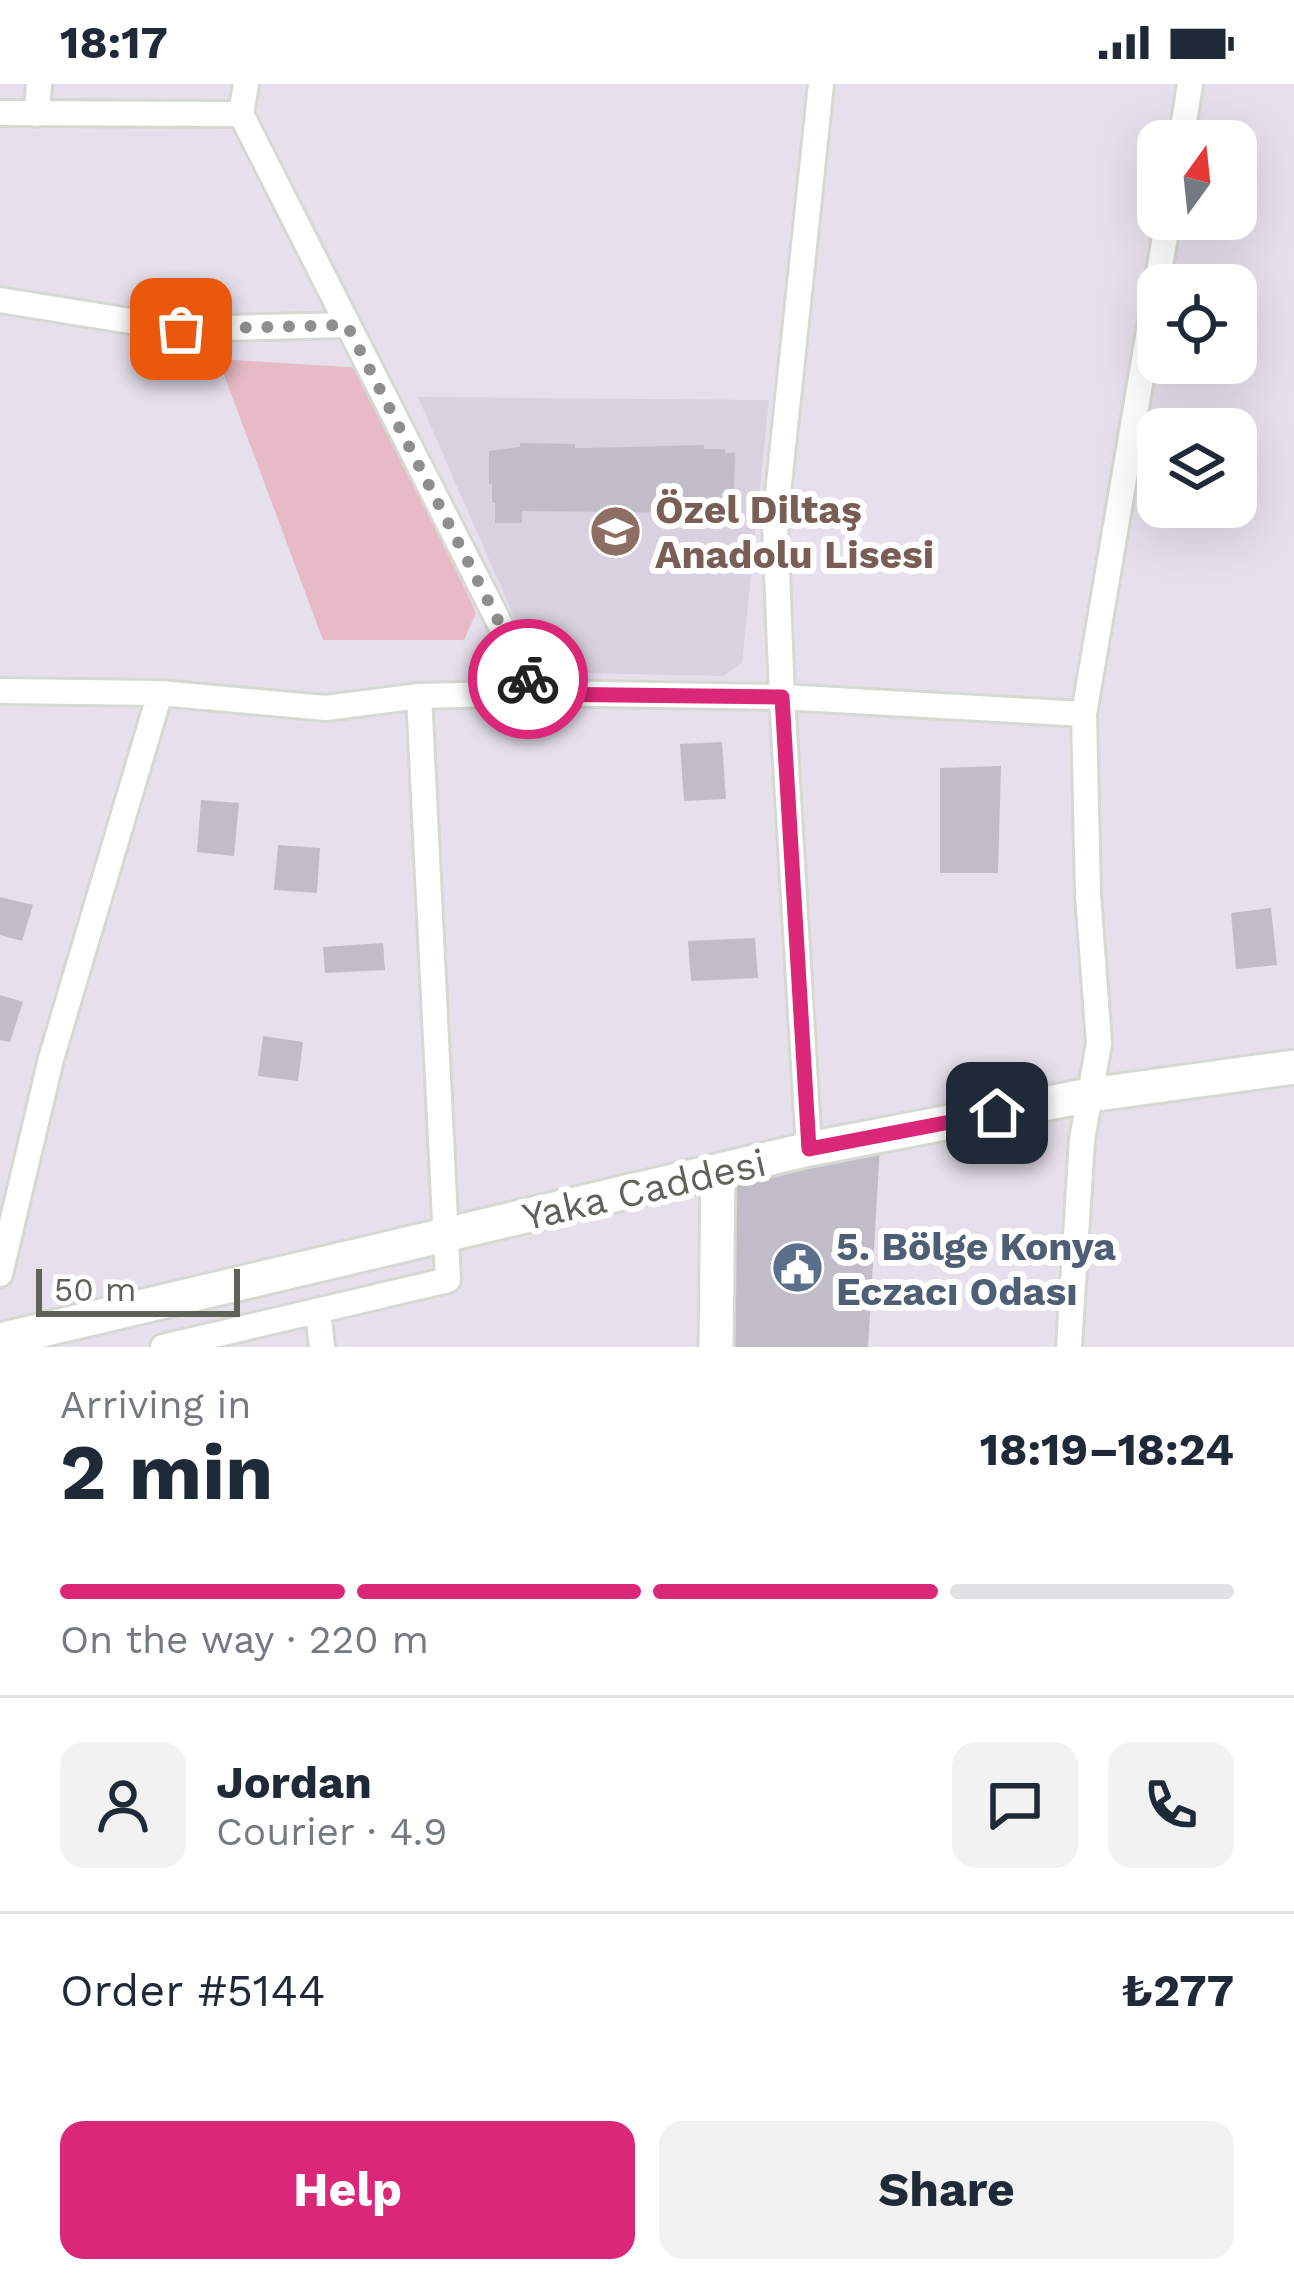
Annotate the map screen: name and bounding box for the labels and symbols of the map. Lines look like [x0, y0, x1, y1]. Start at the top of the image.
north arrow [1137, 120, 1257, 240]
pin [130, 278, 232, 380]
place label: Özel Diltaş Anadolu Lisesi [655, 487, 934, 577]
school or university icon: Özel Diltaş Anadolu Lisesi [588, 503, 644, 559]
courier [468, 619, 588, 739]
pin [946, 1062, 1048, 1164]
street label: Yaka Caddesi [518, 1140, 770, 1239]
place label: 5. Bölge Konya Eczacı Odası [836, 1224, 1116, 1314]
public building icon: 5. Bölge Konya Eczacı Odası [769, 1240, 825, 1296]
scale bar [36, 1263, 240, 1316]

